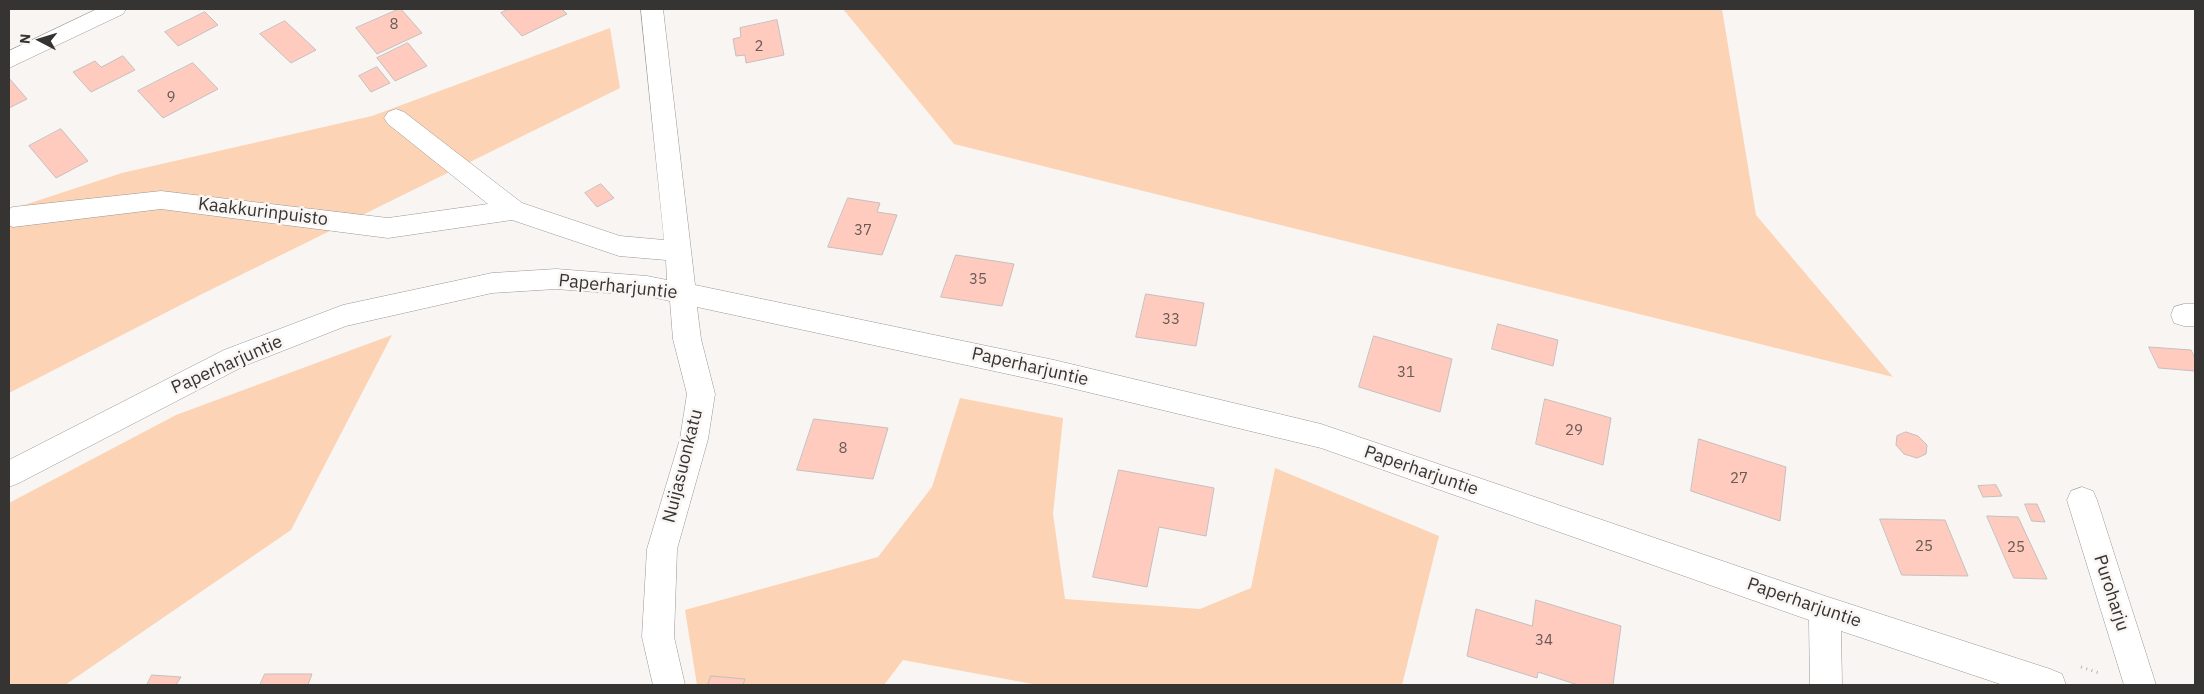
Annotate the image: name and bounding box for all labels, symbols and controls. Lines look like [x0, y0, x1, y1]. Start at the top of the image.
north arrow [15, 15, 65, 65]
house number: 8 [390, 16, 398, 34]
text: N [16, 33, 34, 45]
house number: 2 [755, 38, 763, 56]
house number: 9 [167, 89, 175, 107]
street label: Kaakkurinpuisto [197, 193, 329, 231]
house number: 37 [854, 222, 872, 240]
street label: Paperharjuntie [558, 270, 678, 304]
house number: 35 [969, 271, 987, 289]
house number: 33 [1162, 311, 1180, 329]
street label: Paperharjuntie [168, 331, 286, 399]
street label: Paperharjuntie [969, 343, 1091, 391]
house number: 31 [1397, 364, 1415, 382]
street label: Nuijasuonkatu [658, 407, 708, 525]
house number: 29 [1565, 422, 1583, 440]
house number: 8 [839, 440, 847, 458]
street label: Paperharjuntie [1361, 441, 1481, 501]
house number: 27 [1730, 470, 1748, 488]
house number: 25 [1915, 538, 1933, 556]
house number: 25 [2007, 539, 2025, 557]
street label: Puroharju [2089, 552, 2133, 634]
street label: Paperharjuntie [1744, 573, 1864, 633]
house number: 34 [1535, 632, 1553, 650]

